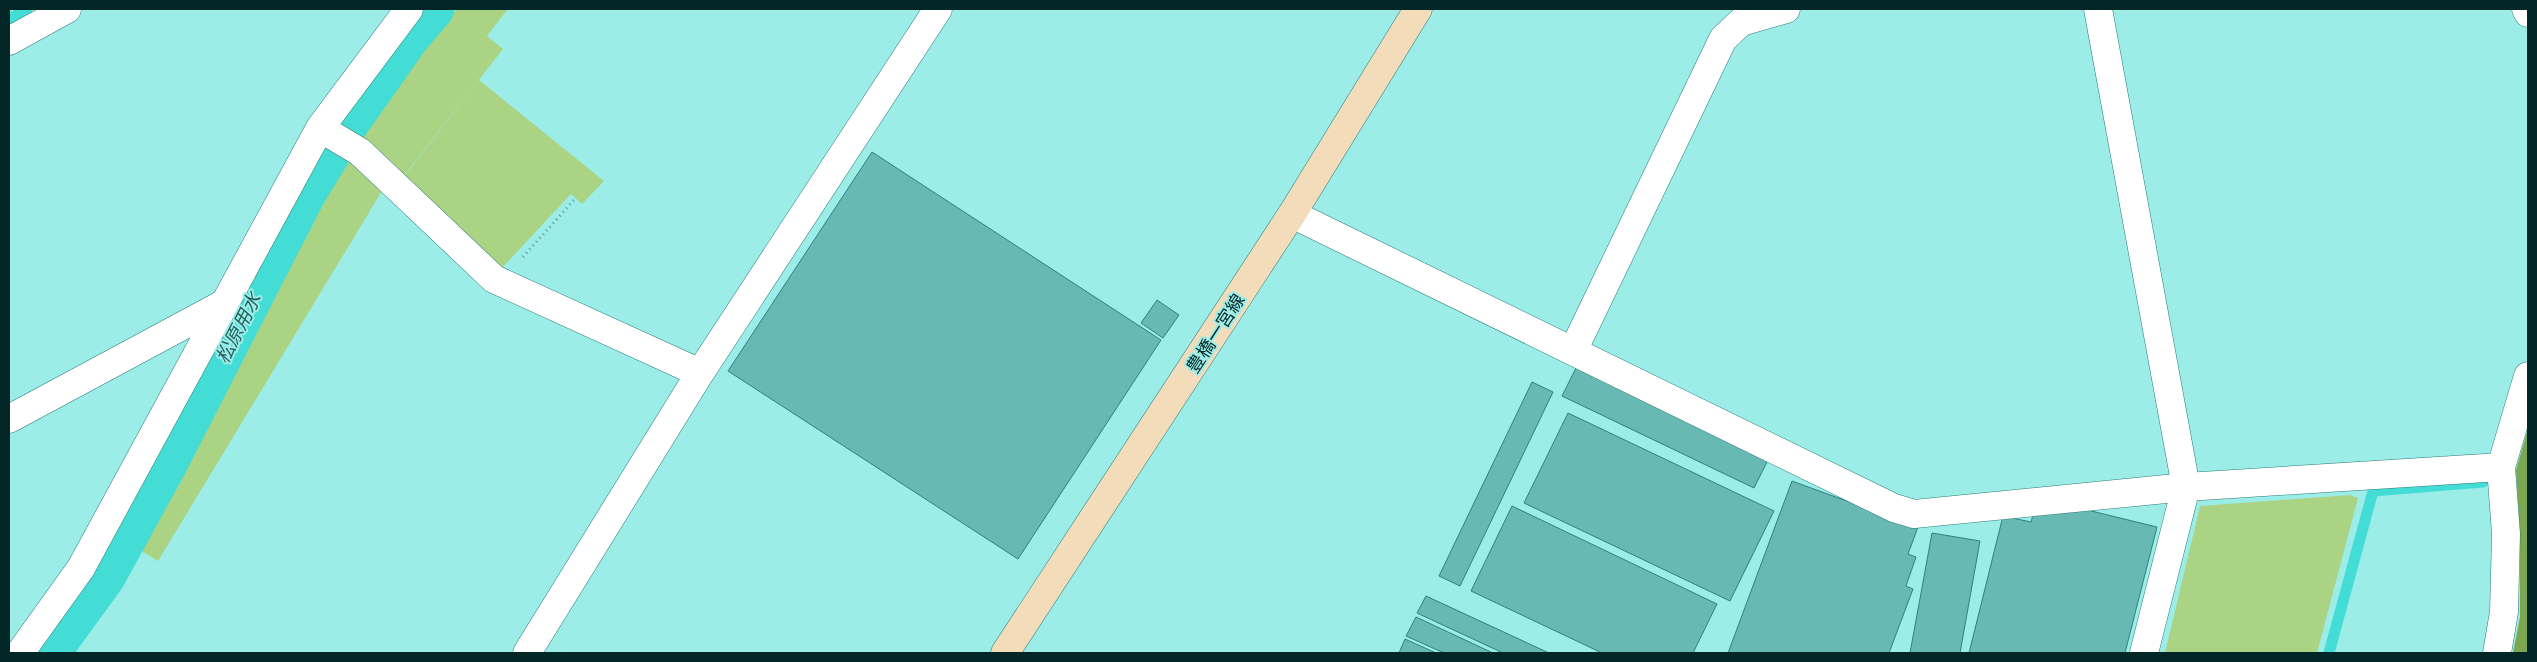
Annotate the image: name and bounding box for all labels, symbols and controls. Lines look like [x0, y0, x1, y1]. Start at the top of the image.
water label: 松原用水 [209, 286, 268, 368]
street label: 豊橋一宮線 [1180, 289, 1250, 377]

